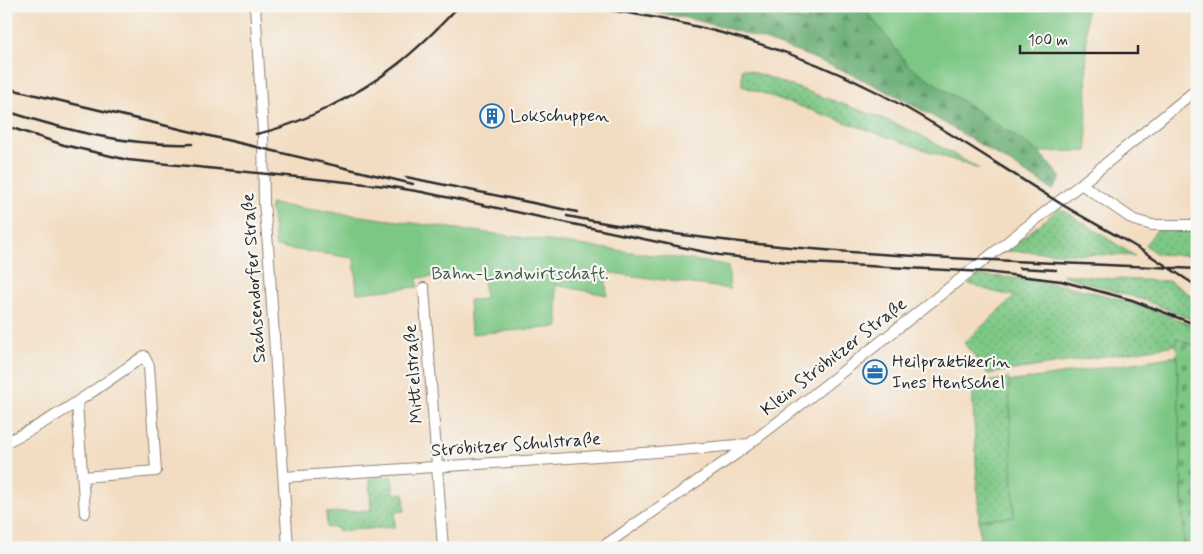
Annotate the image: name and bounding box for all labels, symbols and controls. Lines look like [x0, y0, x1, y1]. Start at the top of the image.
scale bar [1020, 22, 1138, 54]
text: 100 m [1028, 31, 1068, 51]
building icon: Lokschuppen [479, 103, 505, 129]
place label: Lokschuppen [510, 104, 609, 128]
street label: Sachsendorfer Straße [236, 192, 272, 364]
park label: Bahn-Landwirtschaft. [431, 262, 609, 286]
street label: Klein Ströbitzer Straße [756, 292, 912, 422]
street label: Mittelstraße [399, 323, 429, 425]
place label: Heilpraktikerin Ines Hentschel [892, 350, 1010, 395]
office icon: Heilpraktikerin Ines Hentschel [862, 359, 888, 385]
street label: Ströbitzer Schulstraße [430, 427, 602, 463]

